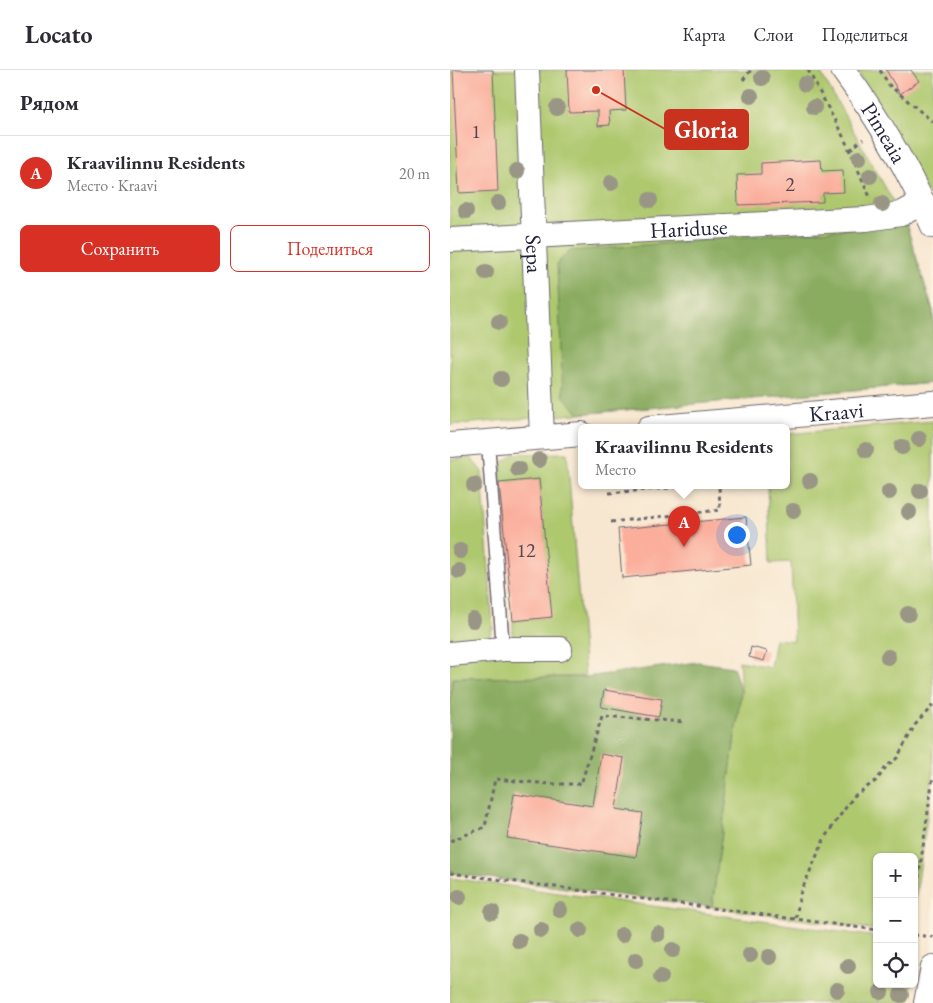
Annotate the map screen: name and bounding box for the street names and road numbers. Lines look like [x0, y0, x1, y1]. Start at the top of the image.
street label: Pimeaia [855, 96, 914, 168]
street label: Hariduse [649, 211, 729, 244]
street label: Sepa [519, 234, 550, 274]
street label: Kraavi [808, 395, 865, 428]

